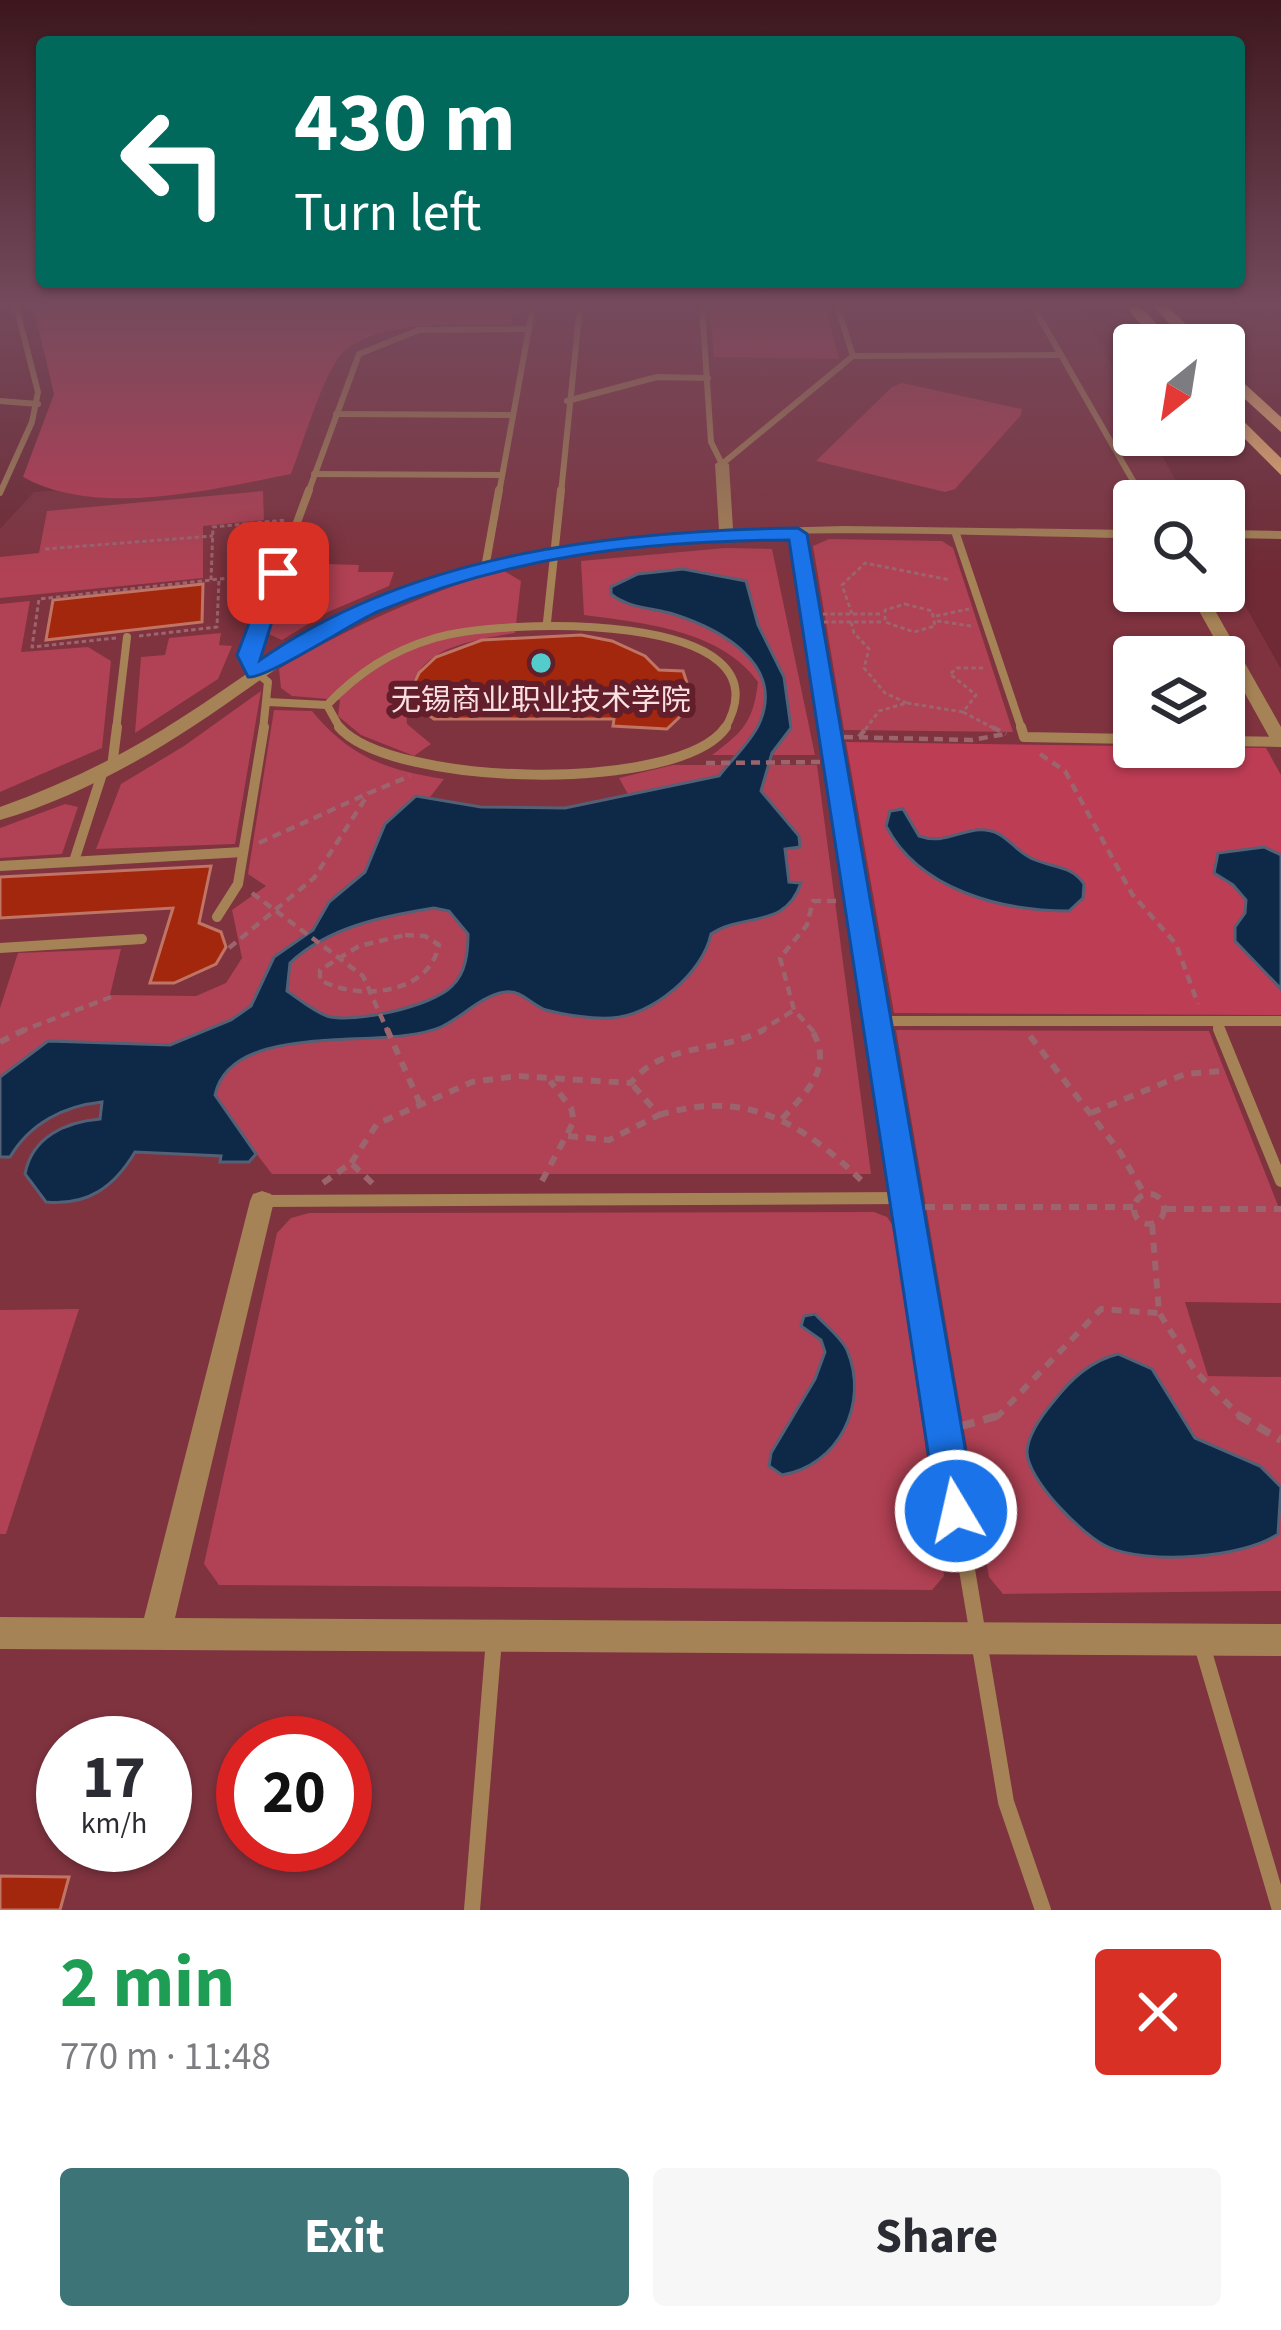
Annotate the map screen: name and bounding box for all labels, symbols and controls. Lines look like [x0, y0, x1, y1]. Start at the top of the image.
text: 430 m [294, 64, 516, 184]
icon: left [96, 84, 252, 240]
text: Turn left [294, 175, 481, 252]
north arrow [1113, 324, 1245, 456]
map controls [1113, 324, 1245, 768]
button: search [1113, 480, 1245, 612]
pin [227, 522, 329, 624]
icon: arrive [245, 540, 311, 606]
button: layers [1113, 636, 1245, 768]
marker: 无锡商业职业技术学院 [528, 650, 554, 676]
place label: 无锡商业职业技术学院 [391, 679, 691, 722]
position arrow [893, 1448, 1019, 1574]
speed limit sign: 20 [216, 1716, 372, 1872]
text: 17 [82, 1736, 146, 1821]
text: km/h [81, 1802, 147, 1845]
text: 2 min [60, 1932, 235, 2035]
button: close [1095, 1949, 1221, 2075]
text: 770 m · 11:48 [60, 2029, 271, 2085]
button: Exit [60, 2168, 629, 2306]
button: Share [653, 2168, 1221, 2306]

